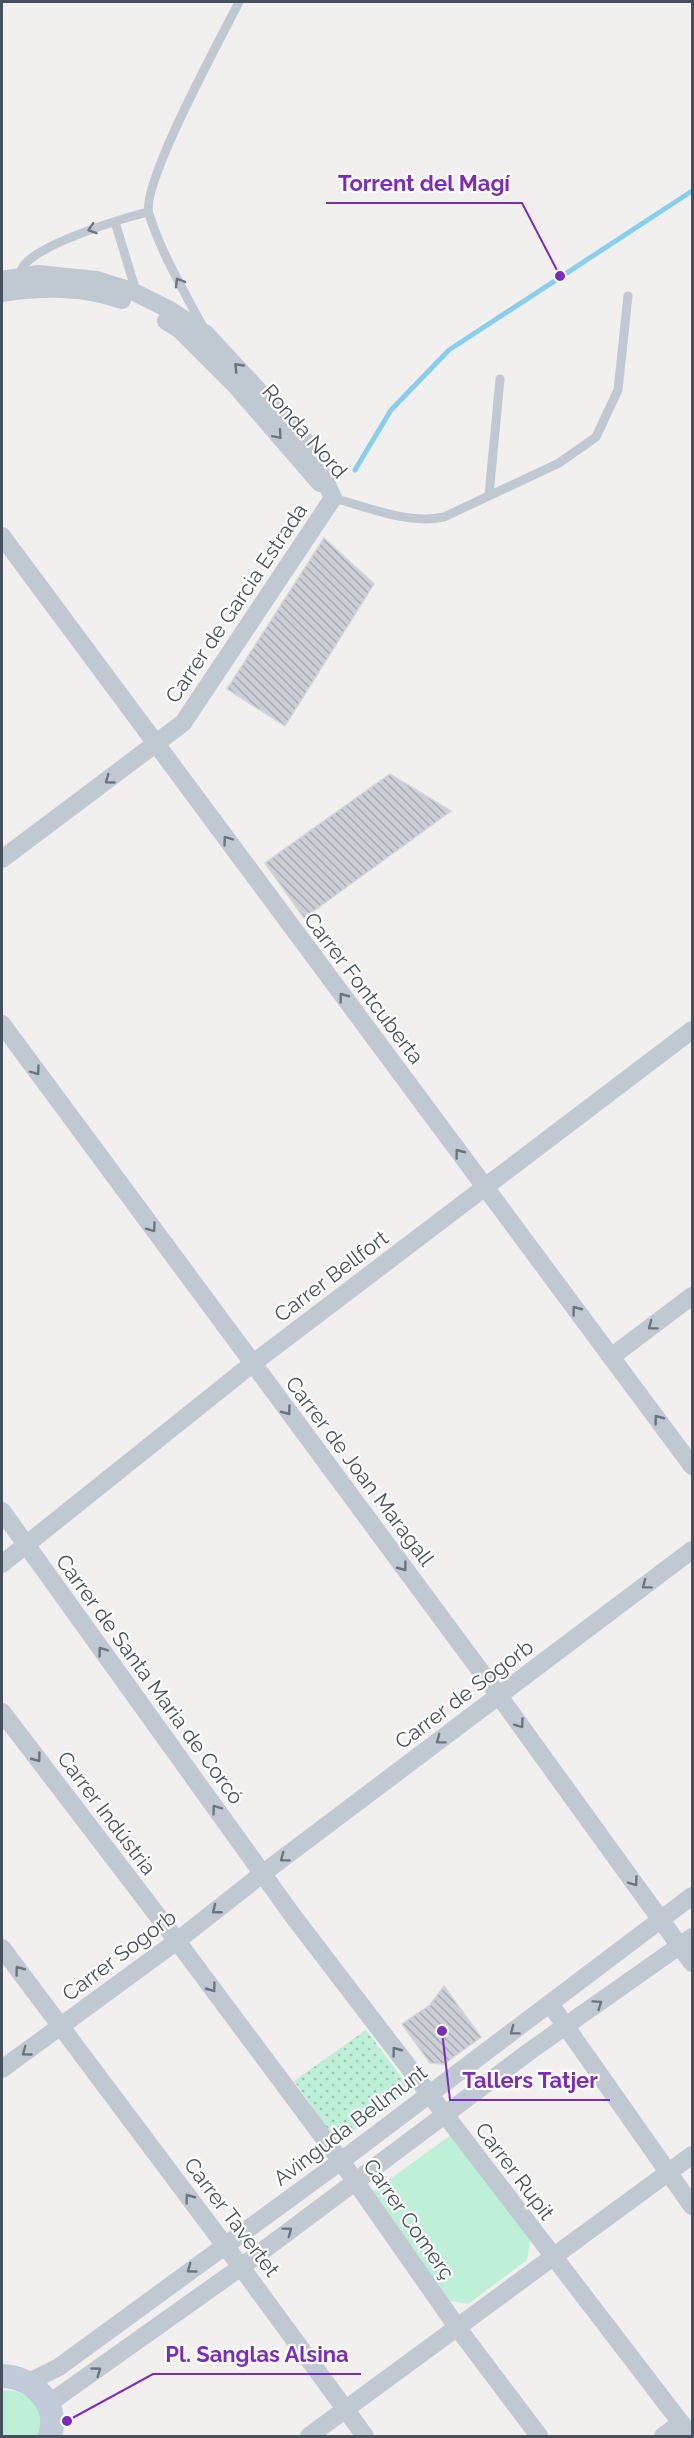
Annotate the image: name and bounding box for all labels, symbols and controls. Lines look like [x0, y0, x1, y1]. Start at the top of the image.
callout: Torrent del Magí [326, 163, 522, 203]
text: Torrent del Magí [338, 170, 510, 196]
one-way arrow [87, 222, 98, 235]
one-way arrow [174, 278, 186, 288]
one-way arrow [234, 363, 245, 373]
street label: Ronda Nord [257, 379, 353, 483]
one-way arrow [271, 428, 282, 439]
street label: Carrer de Garcia Estrada [160, 499, 312, 707]
one-way arrow [105, 772, 116, 783]
one-way arrow [223, 836, 234, 847]
street label: Carrer Fontcuberta [299, 907, 429, 1069]
one-way arrow [339, 993, 350, 1004]
one-way arrow [29, 1065, 40, 1076]
one-way arrow [455, 1149, 466, 1160]
one-way arrow [145, 1222, 156, 1233]
street label: Carrer Bellfort [269, 1225, 393, 1327]
one-way arrow [572, 1305, 583, 1316]
one-way arrow [647, 1319, 658, 1330]
street label: Carrer de Joan Maragall [281, 1371, 440, 1571]
one-way arrow [279, 1404, 290, 1415]
one-way arrow [654, 1415, 665, 1426]
street label: Carrer de Santa Maria de Corcó [51, 1549, 249, 1809]
one-way arrow [396, 1561, 407, 1572]
one-way arrow [641, 1578, 652, 1589]
street label: Carrer de Sogorb [390, 1634, 538, 1754]
one-way arrow [99, 1646, 110, 1657]
one-way arrow [512, 1717, 523, 1728]
one-way arrow [435, 1733, 446, 1744]
street label: Carrer Indústria [52, 1746, 162, 1880]
one-way arrow [30, 1751, 41, 1762]
one-way arrow [212, 1805, 223, 1816]
one-way arrow [279, 1850, 290, 1861]
one-way arrow [627, 1875, 638, 1886]
one-way arrow [212, 1903, 223, 1914]
street label: Carrer Sogorb [57, 1904, 181, 2006]
one-way arrow [15, 1966, 26, 1977]
one-way arrow [205, 1981, 216, 1992]
one-way arrow [591, 2000, 602, 2011]
one-way arrow [509, 2024, 520, 2035]
one-way arrow [22, 2044, 33, 2055]
one-way arrow [392, 2047, 403, 2058]
street label: Avinguda Bellmunt [268, 2059, 432, 2191]
callout: Tallers Tatjer [450, 2060, 610, 2100]
text: Tallers Tatjer [462, 2067, 598, 2093]
street label: Carrer Rupit [470, 2117, 560, 2225]
street label: Carrer Tavertet [179, 2153, 285, 2281]
street label: Carrer Comerç [358, 2154, 460, 2284]
one-way arrow [186, 2194, 197, 2205]
one-way arrow [281, 2227, 292, 2238]
one-way arrow [187, 2262, 198, 2273]
callout: Pl. Sanglas Alsina [153, 2334, 361, 2374]
text: Pl. Sanglas Alsina [165, 2341, 349, 2367]
one-way arrow [90, 2367, 101, 2378]

